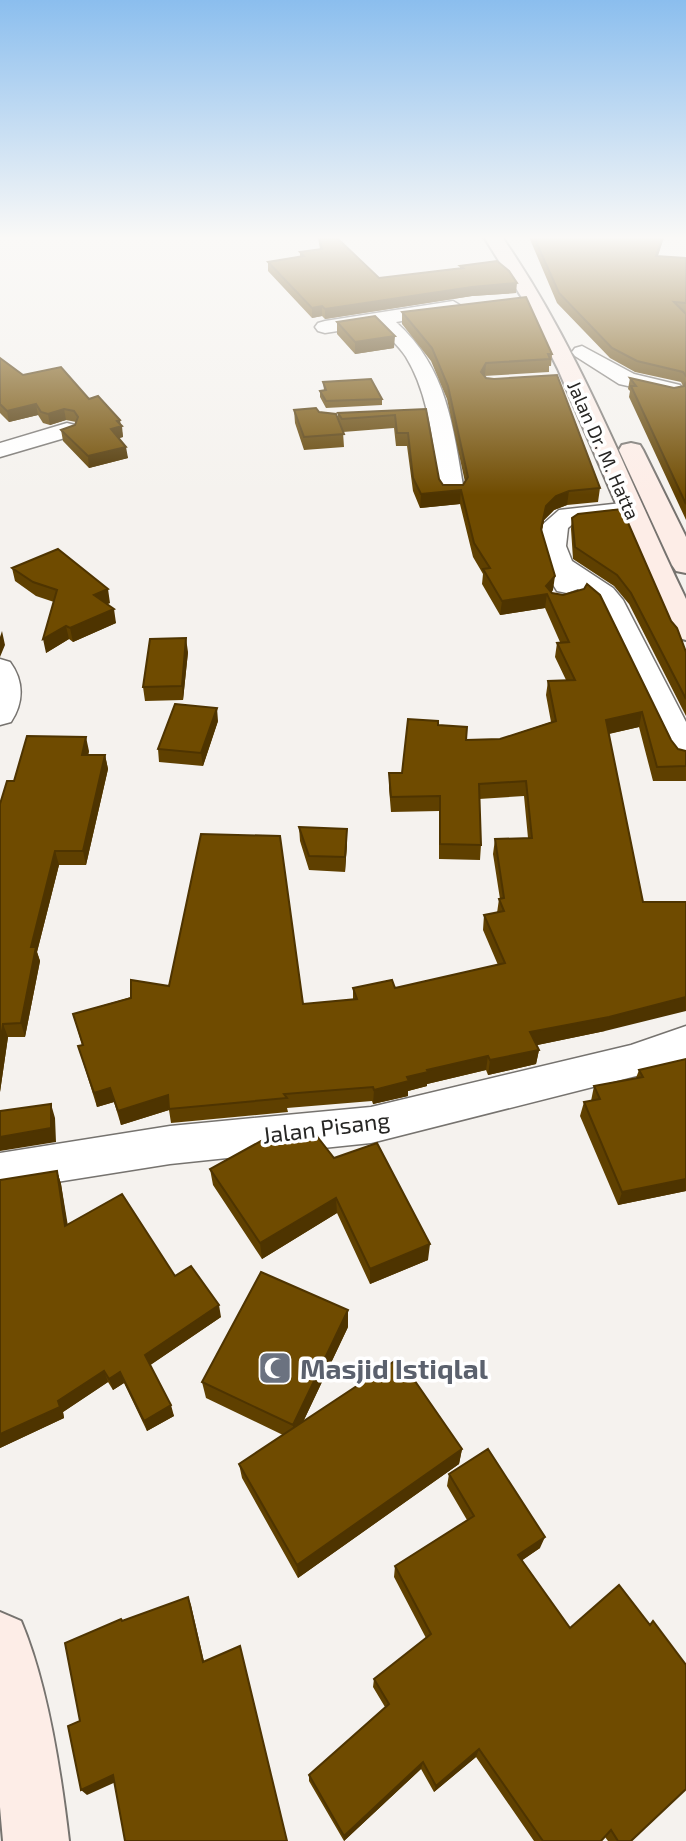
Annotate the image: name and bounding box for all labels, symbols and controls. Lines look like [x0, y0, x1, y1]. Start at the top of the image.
street label: Jalan Dr. M. Hatta [563, 377, 645, 523]
street label: Jalan Pisang [261, 1105, 391, 1149]
mosque icon: Masjid Istiqlal [256, 1349, 294, 1387]
place label: Masjid Istiqlal [300, 1351, 489, 1385]

